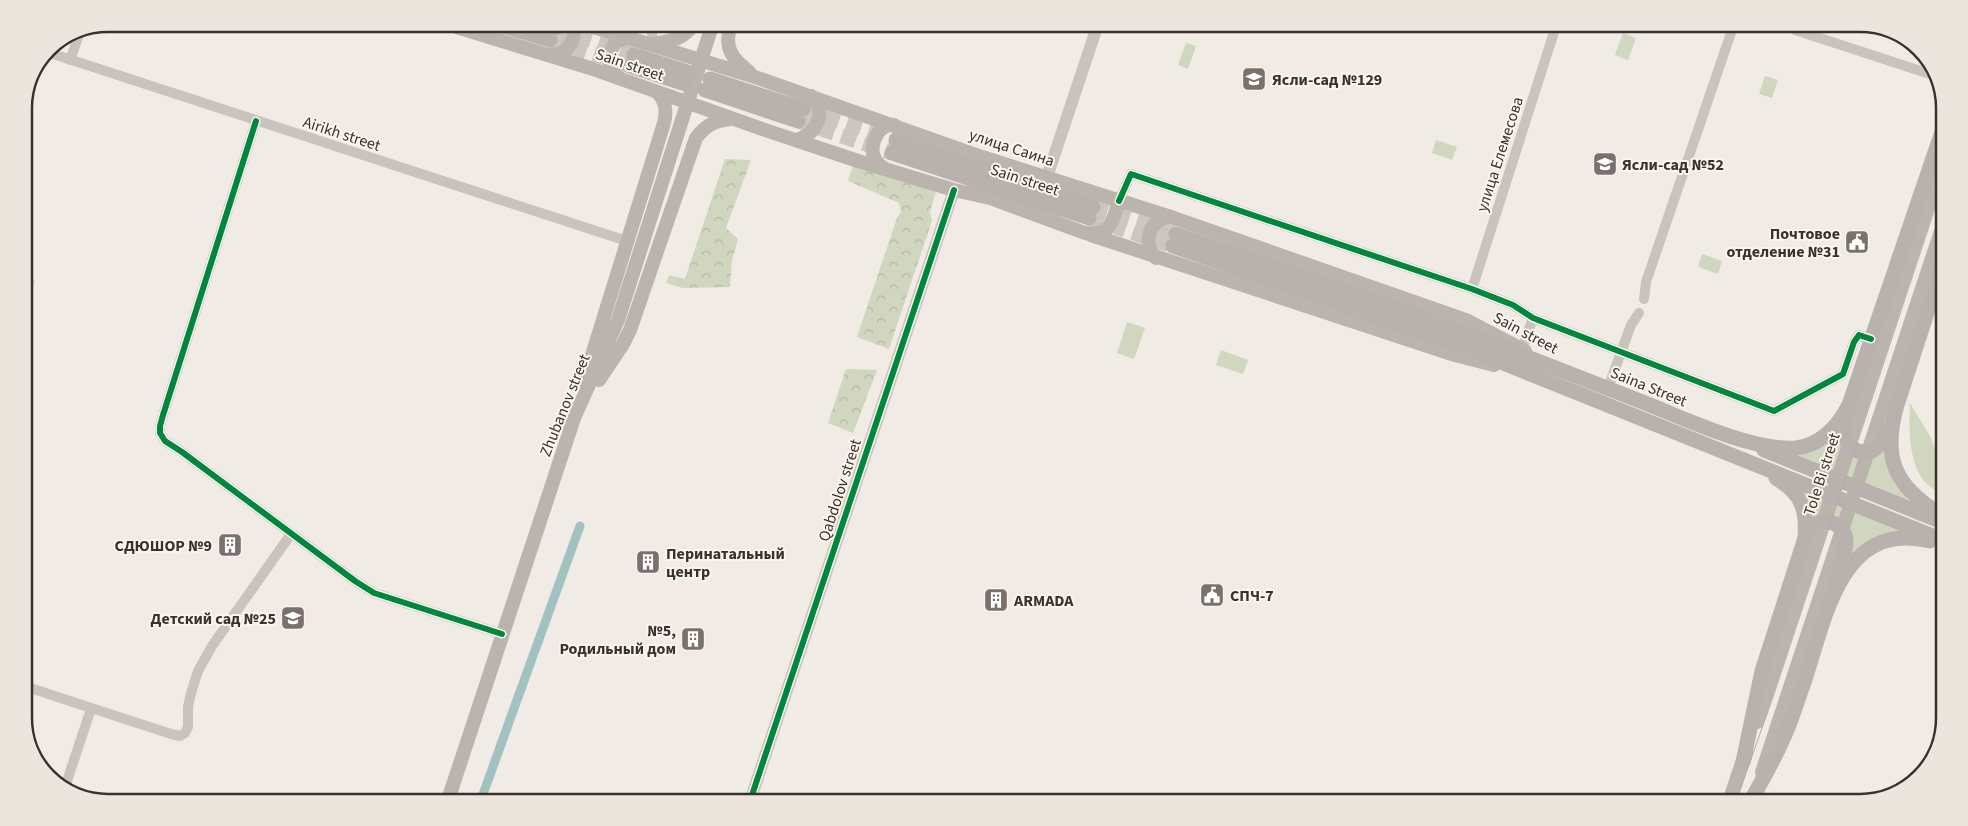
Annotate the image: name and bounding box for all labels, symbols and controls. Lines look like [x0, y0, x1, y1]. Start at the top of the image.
street label: Sain street [593, 43, 667, 87]
school or university icon: Ясли-сад №129 [1241, 66, 1267, 92]
place label: Ясли-сад №129 [1272, 69, 1382, 91]
street label: улица Елемесова [1471, 94, 1529, 215]
street label: Airikh street [300, 111, 384, 157]
street label: улица Саина [966, 124, 1057, 172]
school or university icon: Ясли-сад №52 [1592, 151, 1618, 177]
place label: Ясли-сад №52 [1622, 154, 1724, 176]
street label: Sain street [988, 159, 1062, 202]
place label: Почтовое отделение №31 [1726, 223, 1840, 263]
public building icon: Почтовое отделение №31 [1844, 229, 1870, 255]
street label: Sain street [1489, 307, 1562, 359]
street label: Zhubanov street [534, 350, 596, 460]
street label: Saina Street [1607, 362, 1691, 412]
street label: Tole Bi street [1798, 429, 1846, 519]
street label: Qabdolov street [813, 436, 867, 544]
building icon: СДЮШОР №9 [217, 532, 243, 558]
place label: СДЮШОР №9 [115, 535, 212, 557]
place label: Перинатальный центр [666, 543, 785, 583]
building icon: Перинатальный центр [635, 549, 661, 575]
public building icon: СПЧ-7 [1199, 582, 1225, 608]
place label: СПЧ-7 [1230, 585, 1274, 607]
building icon: ARMADA [983, 587, 1009, 613]
place label: ARMADA [1013, 590, 1074, 612]
school or university icon: Детский сад №25 [280, 605, 306, 631]
place label: Детский сад №25 [151, 608, 276, 630]
place label: №5, Родильный дом [559, 620, 676, 660]
building icon: №5, Родильный дом [680, 626, 706, 652]

